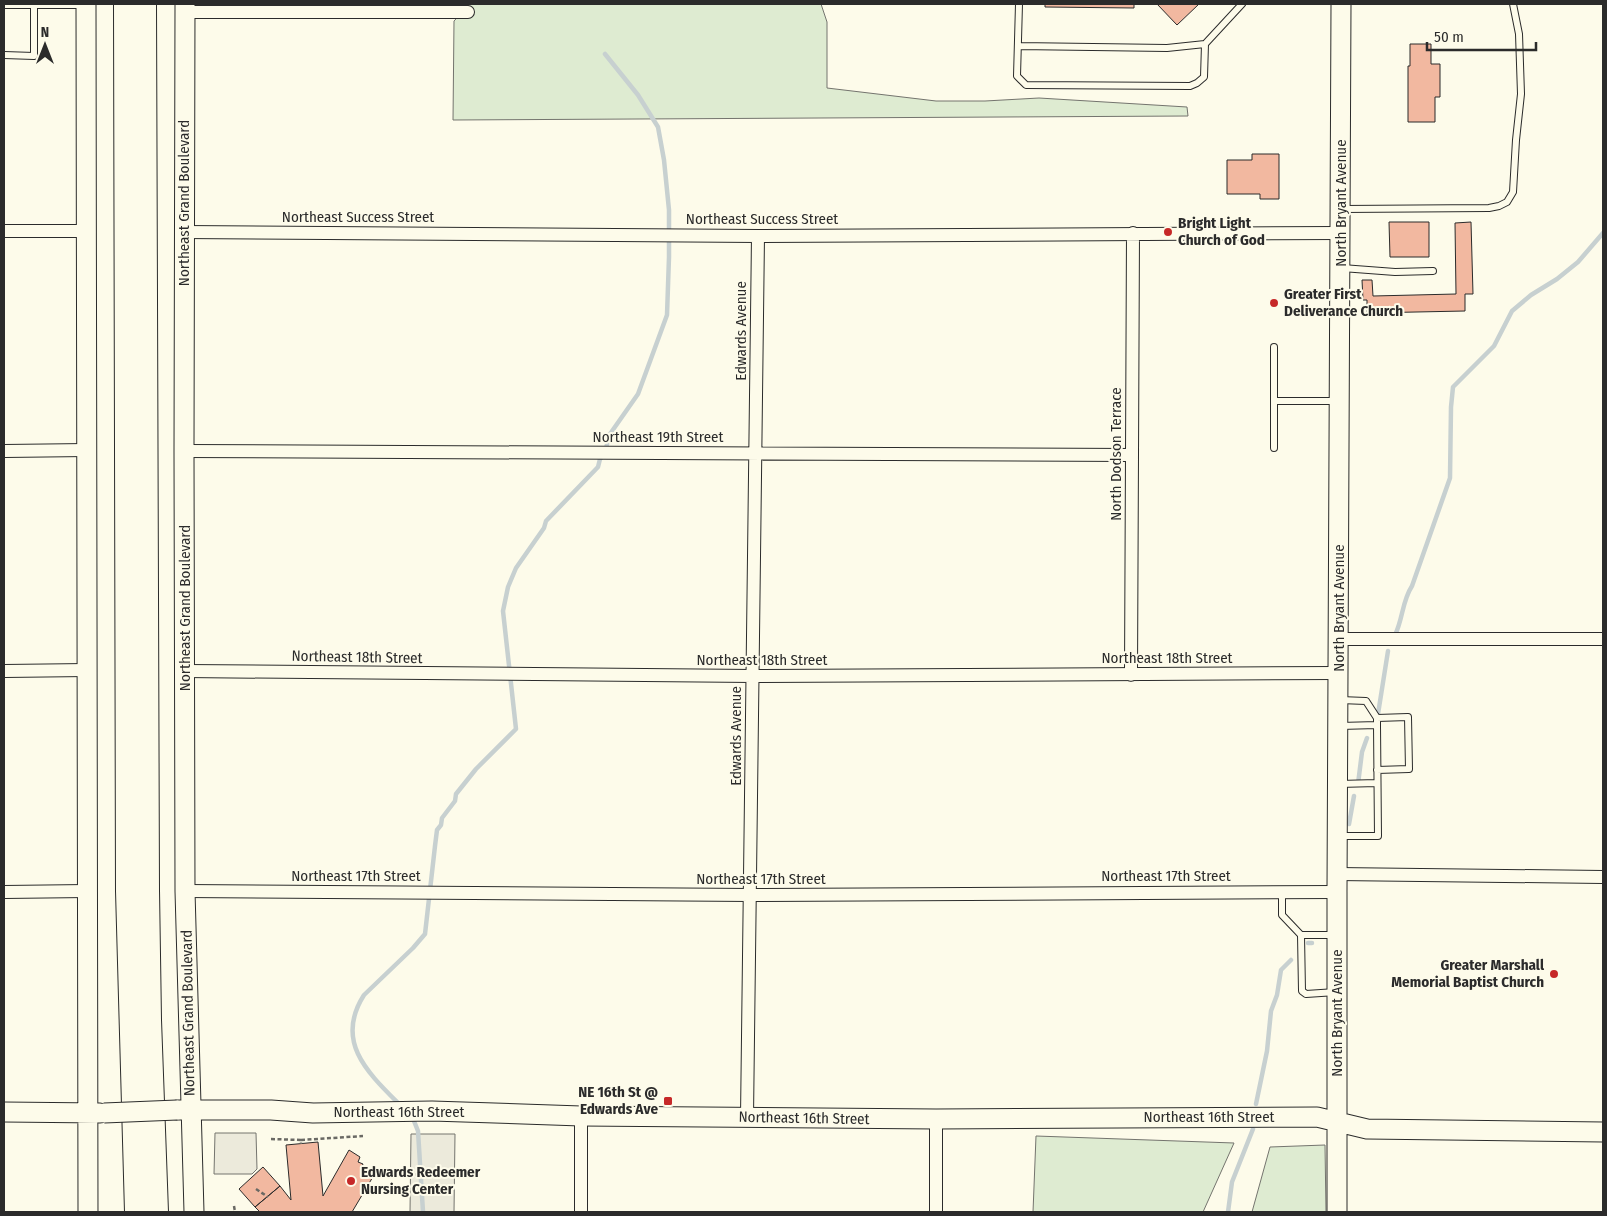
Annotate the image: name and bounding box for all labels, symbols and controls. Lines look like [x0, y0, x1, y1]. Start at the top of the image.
north arrow [20, 20, 70, 70]
scale bar [1427, 20, 1536, 52]
text: N [41, 24, 49, 41]
text: 50 m [1434, 28, 1464, 46]
street label: Northeast Grand Boulevard [175, 120, 193, 286]
street label: North Bryant Avenue [1332, 139, 1350, 267]
street label: Northeast Success Street [282, 208, 434, 226]
street label: Northeast Success Street [686, 210, 838, 228]
place label: Bright Light Church of God [1178, 214, 1265, 249]
marker: Bright Light Church of God [1162, 226, 1174, 238]
street label: Edwards Avenue [732, 281, 750, 381]
place label: Greater First Deliverance Church [1284, 285, 1403, 320]
marker: Greater First Deliverance Church [1268, 297, 1280, 309]
street label: North Dodson Terrace [1107, 387, 1125, 521]
street label: Northeast 19th Street [593, 428, 723, 446]
street label: Northeast Grand Boulevard [176, 525, 194, 691]
street label: North Bryant Avenue [1330, 544, 1348, 672]
street label: Northeast 18th Street [291, 647, 423, 667]
street label: Northeast 18th Street [1102, 649, 1233, 667]
street label: Northeast 18th Street [697, 651, 828, 669]
street label: Edwards Avenue [727, 686, 745, 786]
street label: Northeast 17th Street [291, 867, 421, 885]
street label: Northeast 17th Street [1101, 867, 1231, 885]
street label: Northeast 17th Street [696, 870, 826, 888]
street label: Northeast Grand Boulevard [178, 930, 198, 1096]
street label: North Bryant Avenue [1328, 949, 1346, 1077]
place label: Greater Marshall Memorial Baptist Church [1391, 956, 1545, 991]
marker: Greater Marshall Memorial Baptist Church [1548, 968, 1560, 980]
place label: NE 16th St @ Edwards Ave [578, 1083, 658, 1118]
marker: NE 16th St @ Edwards Ave [662, 1095, 674, 1107]
street label: Northeast 16th Street [334, 1103, 465, 1121]
street label: Northeast 16th Street [738, 1108, 870, 1128]
street label: Northeast 16th Street [1144, 1108, 1275, 1126]
place label: Edwards Redeemer Nursing Center [361, 1163, 481, 1198]
marker: Edwards Redeemer Nursing Center [345, 1175, 357, 1187]

